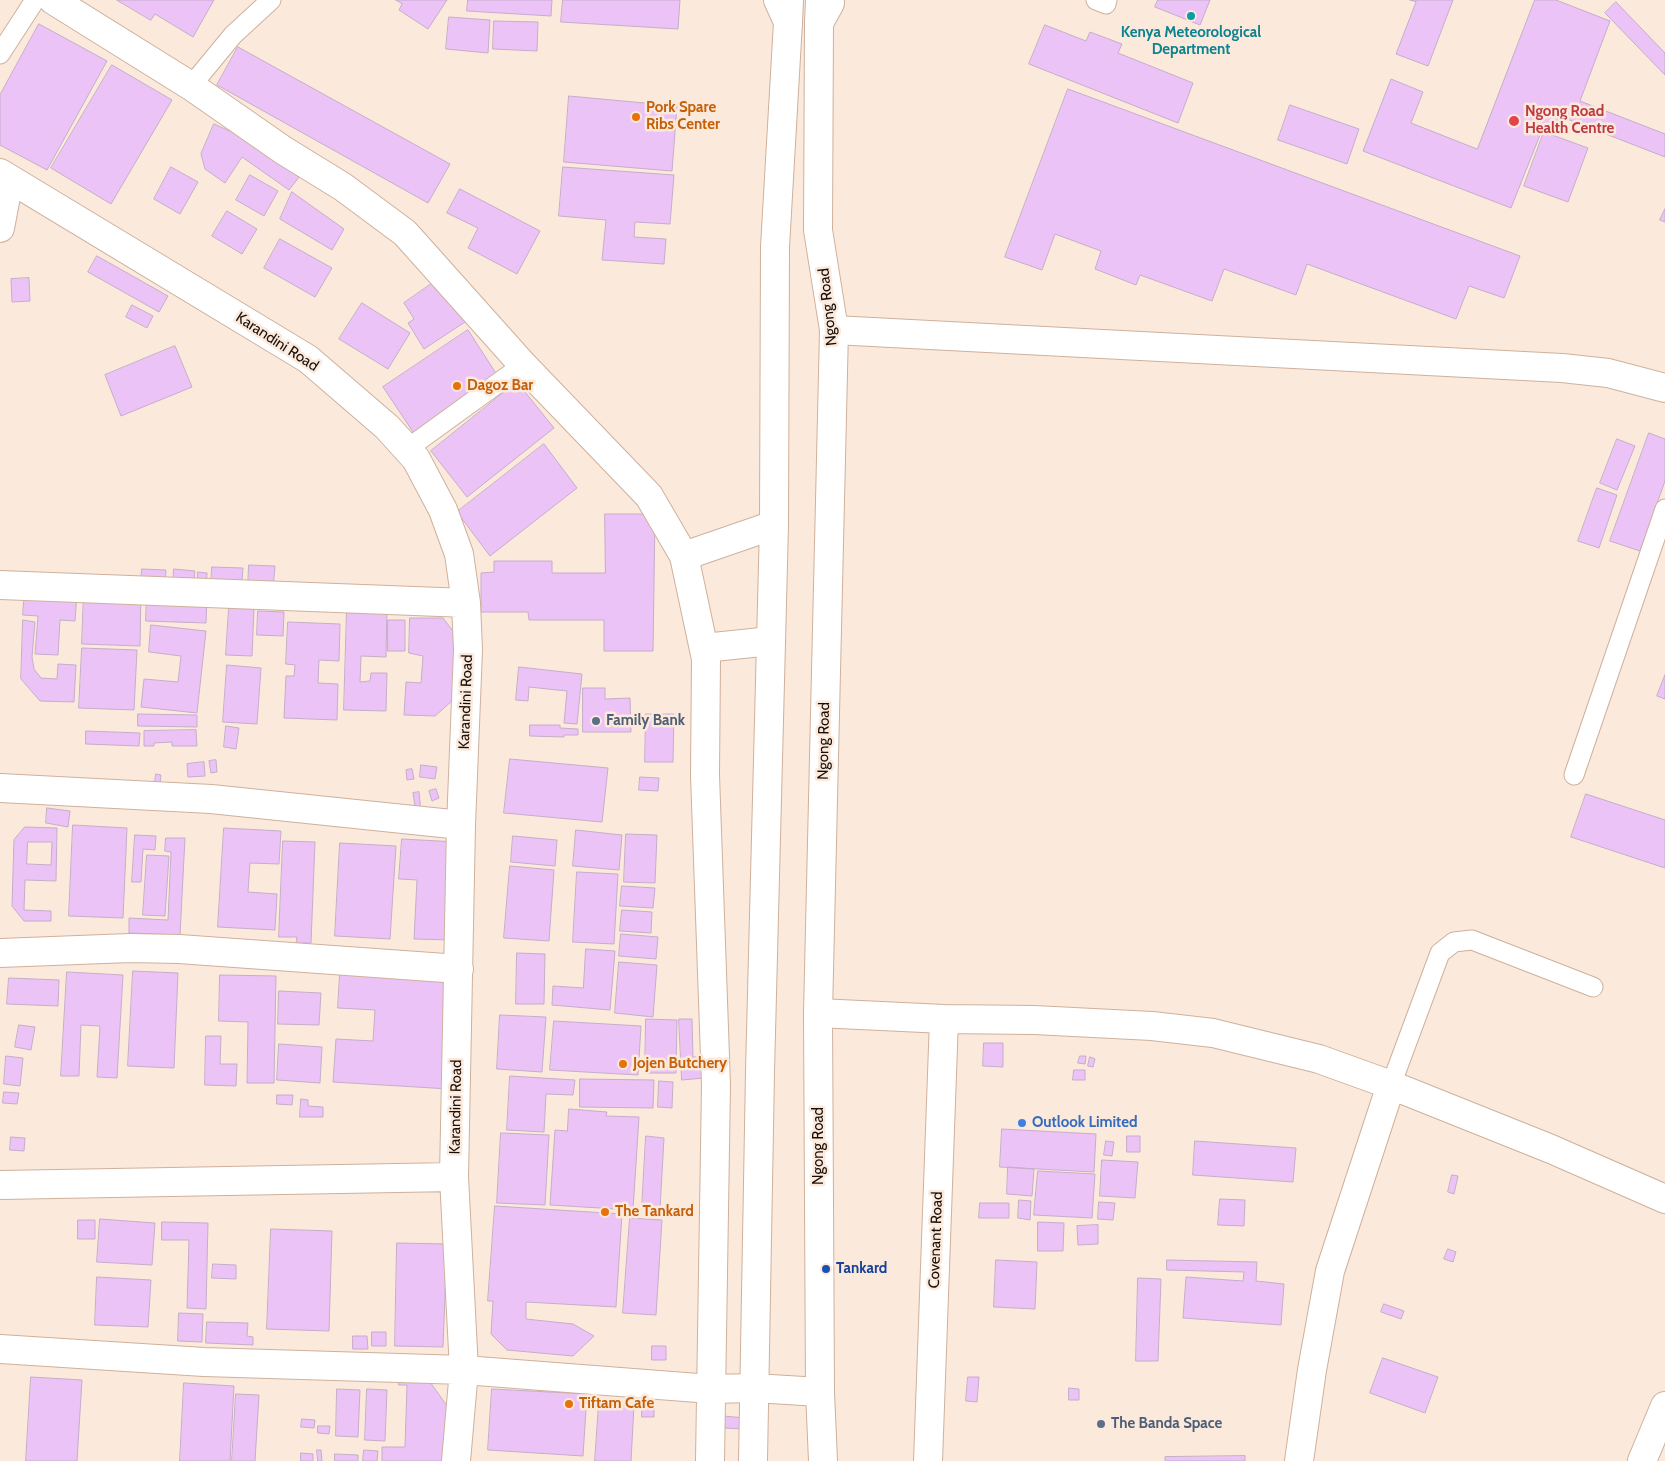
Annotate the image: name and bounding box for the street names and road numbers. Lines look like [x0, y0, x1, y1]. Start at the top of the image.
street label: Ngong Road [815, 267, 841, 347]
street label: Karandini Road [232, 309, 322, 375]
street label: Karandini Road [455, 654, 477, 750]
street label: Ngong Road [814, 702, 834, 780]
street label: Karandini Road [446, 1059, 466, 1155]
street label: Ngong Road [810, 1107, 828, 1185]
street label: Covenant Road [925, 1191, 947, 1289]

